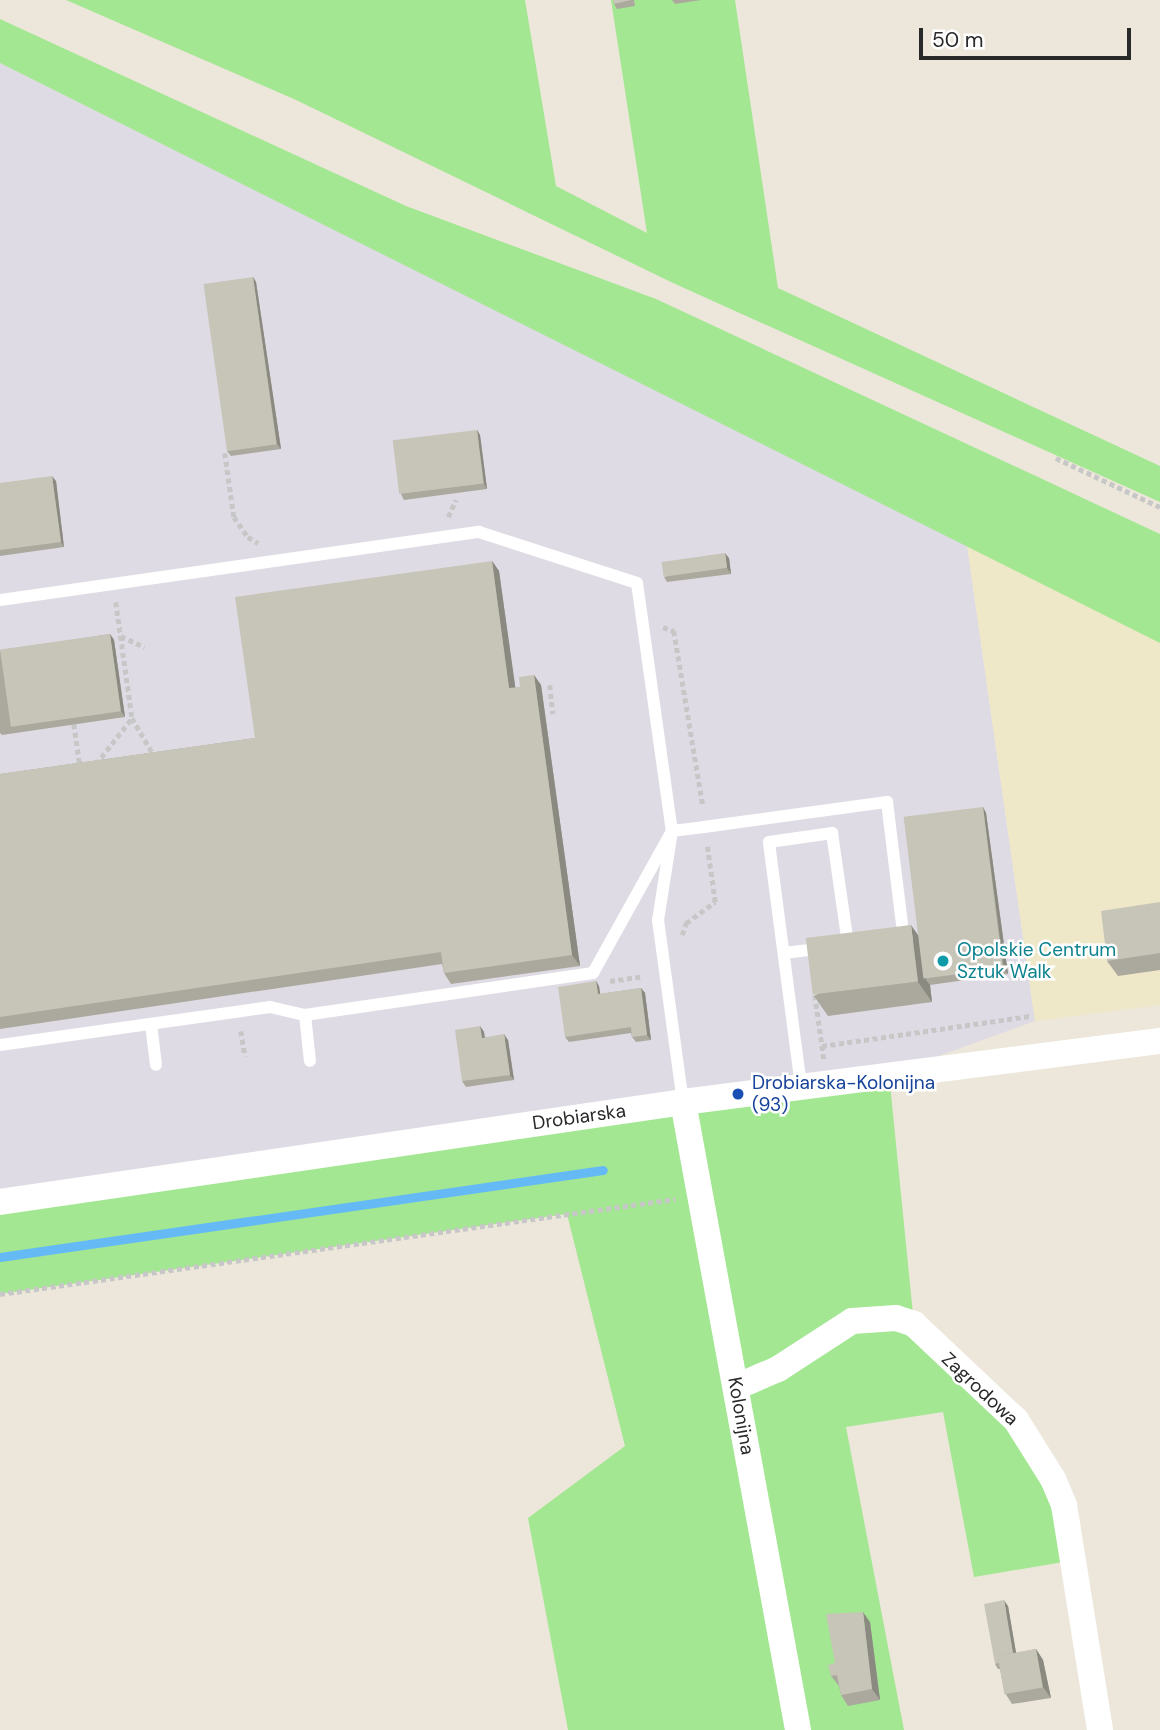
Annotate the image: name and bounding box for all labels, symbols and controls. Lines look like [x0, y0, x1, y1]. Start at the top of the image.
scale bar [922, 14, 1134, 58]
text: 50 m [932, 26, 983, 54]
place label: Opolskie Centrum Sztuk Walk [957, 939, 1116, 983]
marker: Opolskie Centrum Sztuk Walk [935, 953, 951, 969]
place label: Drobiarska-Kolonijna (93) [752, 1072, 935, 1116]
marker: Drobiarska-Kolonijna (93) [730, 1086, 746, 1102]
street label: Drobiarska [531, 1099, 627, 1135]
street label: Zagrodowa [937, 1348, 1023, 1430]
street label: Kolonijna [723, 1375, 759, 1457]

